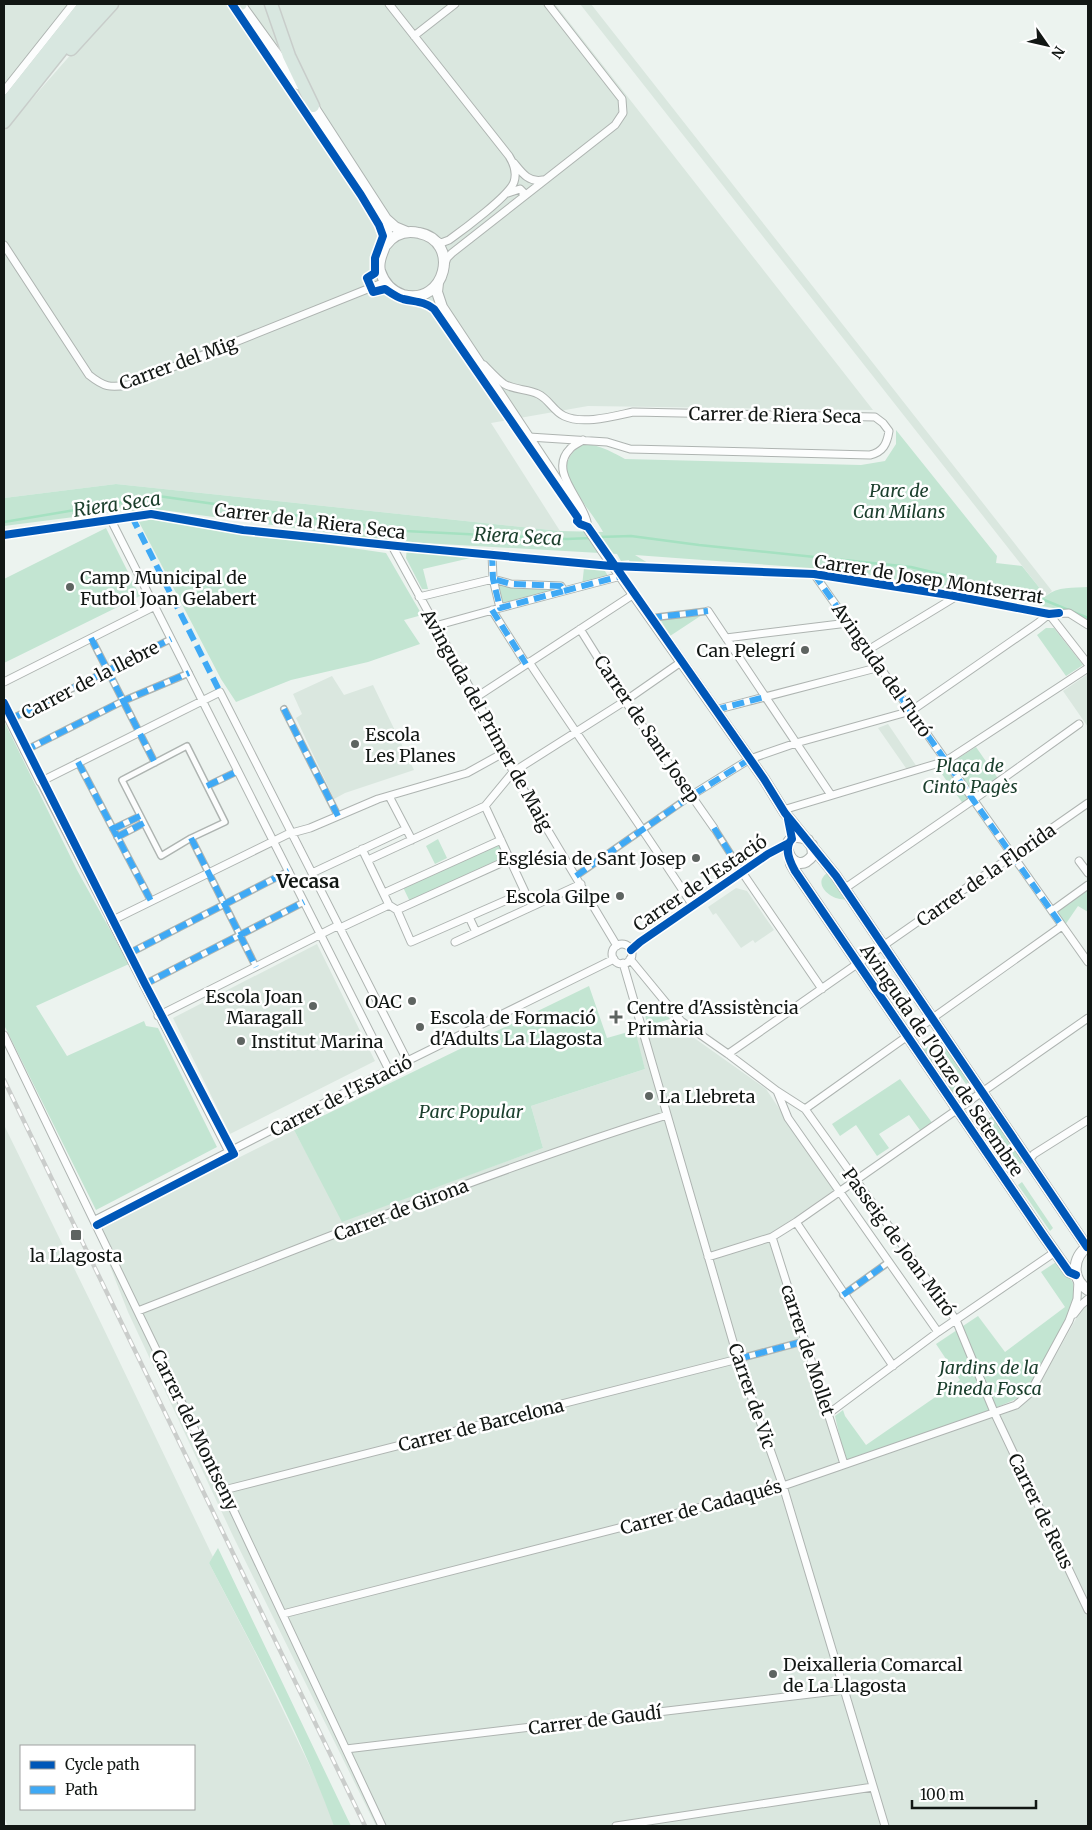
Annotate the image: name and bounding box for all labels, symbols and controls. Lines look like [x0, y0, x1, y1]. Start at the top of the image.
north arrow [1022, 20, 1072, 70]
text: N [1047, 43, 1068, 62]
street label: Carrer del Mig [116, 331, 240, 395]
street label: Carrer de Riera Seca [688, 402, 862, 428]
park label: Parc de Can Milans [853, 479, 945, 523]
water label: Riera Seca [72, 486, 162, 522]
street label: Carrer de la Riera Seca [213, 498, 407, 544]
water label: Riera Seca [473, 522, 563, 550]
street label: Carrer de Josep Montserrat [813, 550, 1045, 608]
place label: Camp Municipal de Futbol Joan Gelabert [80, 566, 257, 610]
marker: Camp Municipal de Futbol Joan Gelabert [64, 581, 76, 593]
street label: Avinguda del Turó [827, 598, 937, 741]
street label: Avinguda del Primer de Maig [416, 604, 558, 835]
street label: Carrer de la llebre [17, 635, 163, 725]
place label: Can Pelegrí [697, 639, 796, 662]
marker: Can Pelegrí [799, 644, 811, 656]
street label: Carrer de Sant Josep [589, 651, 705, 807]
place label: Escola Les Planes [365, 723, 456, 767]
marker: Escola Les Planes [349, 738, 361, 750]
park label: Plaça de Cinto Pagès [922, 754, 1018, 798]
street label: Carrer de la Florida [912, 818, 1060, 932]
street label: Carrer de l'Estació [629, 830, 771, 936]
place label: Església de Sant Josep [497, 847, 686, 870]
marker: Església de Sant Josep [690, 852, 702, 864]
district label: Vecasa [275, 869, 340, 893]
place label: Escola Gilpe [506, 885, 610, 908]
marker: Escola Gilpe [614, 890, 626, 902]
street label: Avinguda de l'Onze de Setembre [855, 938, 1029, 1181]
place label: Escola Joan Maragall [205, 985, 303, 1029]
place label: OAC [365, 990, 402, 1013]
marker: OAC [406, 995, 418, 1007]
place label: Centre d'Assistència Primària [627, 996, 799, 1040]
marker: Escola Joan Maragall [307, 1000, 319, 1012]
place label: Escola de Formació d'Adults La Llagosta [430, 1006, 603, 1050]
marker: Centre d'Assistència Primària [609, 1010, 623, 1024]
marker: Escola de Formació d'Adults La Llagosta [414, 1021, 426, 1033]
place label: Institut Marina [251, 1030, 384, 1053]
marker: Institut Marina [235, 1035, 247, 1047]
street label: Carrer de l'Estació [266, 1050, 416, 1142]
place label: La Llebreta [659, 1085, 756, 1108]
marker: La Llebreta [643, 1090, 655, 1102]
park label: Parc Popular [419, 1100, 524, 1123]
street label: Passeig de Joan Miró [837, 1163, 961, 1321]
street label: Carrer de Girona [331, 1174, 472, 1246]
marker: la Llagosta [69, 1228, 83, 1242]
place label: la Llagosta [30, 1244, 123, 1267]
street label: carrer de Mollet [776, 1281, 840, 1419]
street label: Carrer de Vic [723, 1340, 781, 1452]
street label: Carrer del Montseny [146, 1346, 244, 1515]
park label: Jardins de la Pineda Fosca [936, 1356, 1042, 1400]
street label: Carrer de Barcelona [396, 1393, 566, 1457]
street label: Carrer de Reus [1003, 1449, 1079, 1573]
street label: Carrer de Cadaqués [618, 1474, 784, 1540]
place label: Deixalleria Comarcal de La Llagosta [783, 1653, 963, 1697]
marker: Deixalleria Comarcal de La Llagosta [767, 1668, 779, 1680]
street label: Carrer de Gaudí [527, 1700, 664, 1740]
legend [20, 1745, 195, 1810]
text: Cycle path [65, 1755, 140, 1774]
scale bar [912, 1778, 1036, 1810]
text: Path [65, 1780, 98, 1799]
text: 100 m [920, 1785, 964, 1804]

